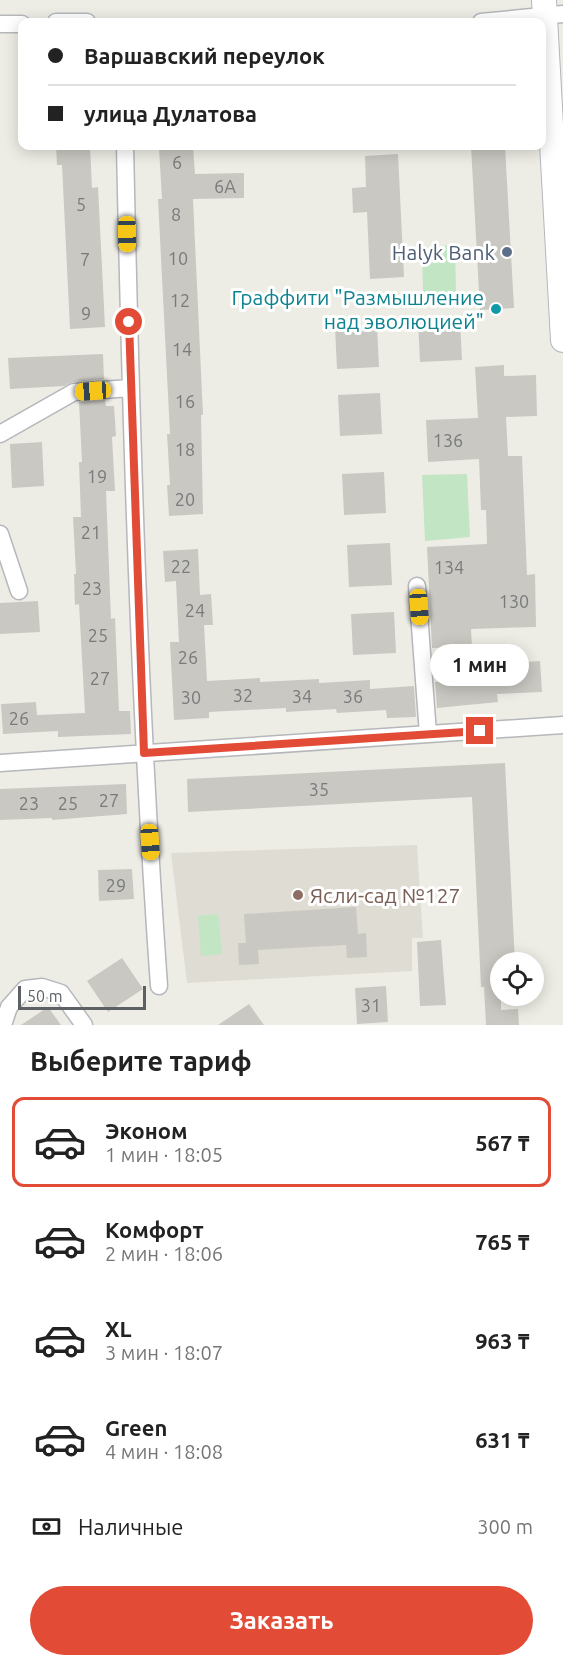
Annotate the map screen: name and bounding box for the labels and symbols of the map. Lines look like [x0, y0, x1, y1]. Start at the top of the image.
house number: 6 [172, 152, 182, 172]
house number: 6А [214, 176, 236, 196]
house number: 5 [76, 194, 86, 214]
house number: 8 [171, 204, 181, 224]
car [118, 216, 136, 252]
place label: Halyk Bank [392, 240, 495, 264]
marker: Halyk Bank [500, 245, 514, 259]
house number: 10 [168, 248, 188, 268]
house number: 7 [80, 249, 90, 269]
place label: Граффити "Размышление над эволюцией" [232, 285, 484, 333]
house number: 12 [170, 290, 190, 310]
marker: Граффити "Размышление над эволюцией" [489, 302, 503, 316]
house number: 9 [81, 303, 91, 323]
route start [115, 308, 142, 335]
house number: 14 [172, 339, 192, 359]
car [74, 381, 112, 401]
house number: 16 [175, 391, 195, 411]
house number: 136 [433, 430, 463, 450]
house number: 18 [175, 439, 195, 459]
house number: 19 [87, 466, 107, 486]
house number: 20 [175, 489, 195, 509]
house number: 21 [81, 522, 101, 542]
house number: 22 [171, 556, 191, 576]
house number: 134 [434, 557, 464, 577]
house number: 23 [82, 578, 102, 598]
car [409, 588, 429, 626]
house number: 130 [499, 591, 529, 611]
house number: 24 [185, 600, 205, 620]
house number: 25 [88, 625, 108, 645]
callout: 1 мин [430, 644, 530, 686]
house number: 26 [178, 647, 198, 667]
house number: 27 [90, 668, 110, 688]
house number: 32 [233, 685, 253, 705]
house number: 34 [292, 686, 312, 706]
house number: 36 [343, 686, 363, 706]
house number: 30 [181, 687, 201, 707]
house number: 26 [9, 708, 29, 728]
route end [466, 717, 493, 744]
house number: 35 [309, 779, 329, 799]
house number: 27 [99, 790, 119, 810]
house number: 23 [19, 793, 39, 813]
house number: 25 [58, 793, 78, 813]
car [140, 823, 160, 861]
house number: 29 [106, 875, 126, 895]
place label: Ясли-сад №127 [310, 883, 460, 907]
marker: Ясли-сад №127 [291, 888, 305, 902]
scale bar [18, 983, 146, 1010]
house number: 31 [361, 995, 381, 1015]

